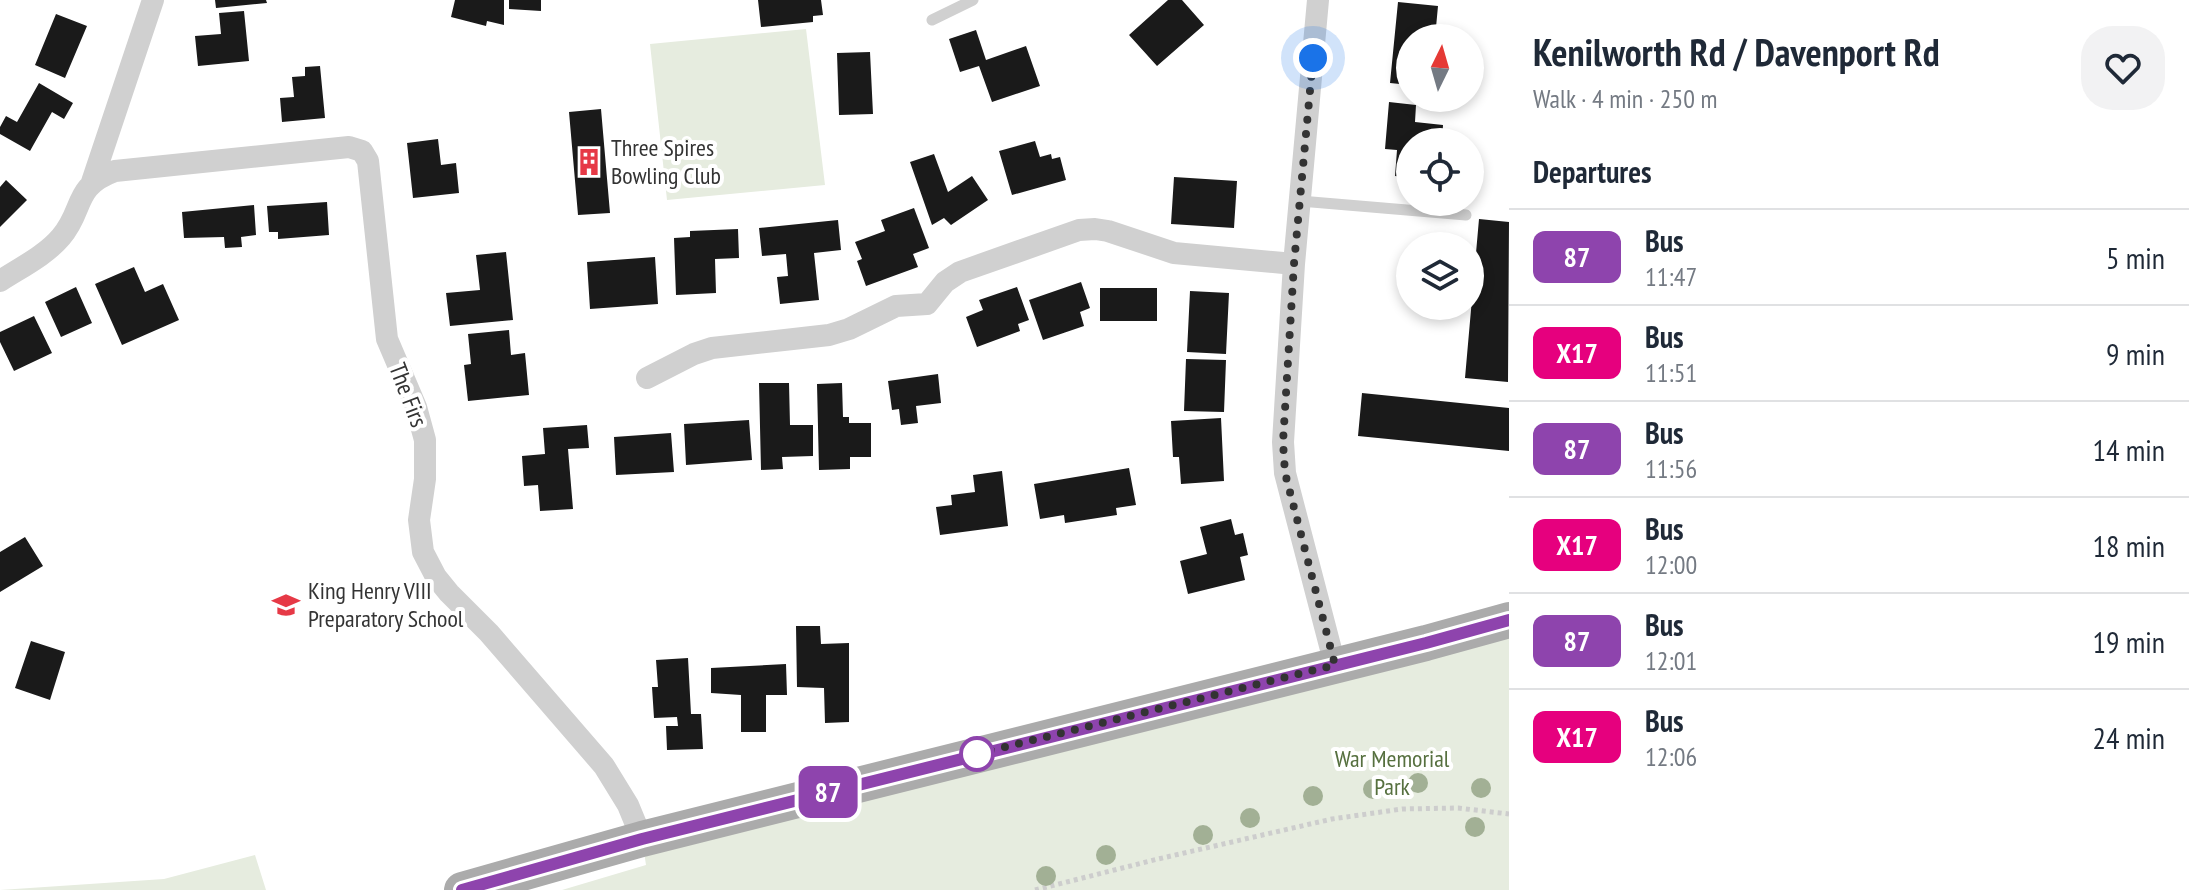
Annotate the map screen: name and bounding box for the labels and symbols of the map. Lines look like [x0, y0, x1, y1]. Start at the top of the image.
north arrow [1396, 24, 1484, 112]
your location [1293, 38, 1333, 78]
place label: Three Spires Bowling Club [611, 132, 721, 191]
building icon: Three Spires Bowling Club [574, 147, 604, 177]
street label: The Firs [382, 358, 435, 431]
place label: King Henry VIII Preparatory School [308, 575, 464, 634]
school or university icon: King Henry VIII Preparatory School [271, 590, 301, 620]
unlabelled marker [960, 737, 994, 771]
park label: War Memorial Park [1335, 743, 1450, 802]
line badge: 87 [792, 766, 864, 818]

